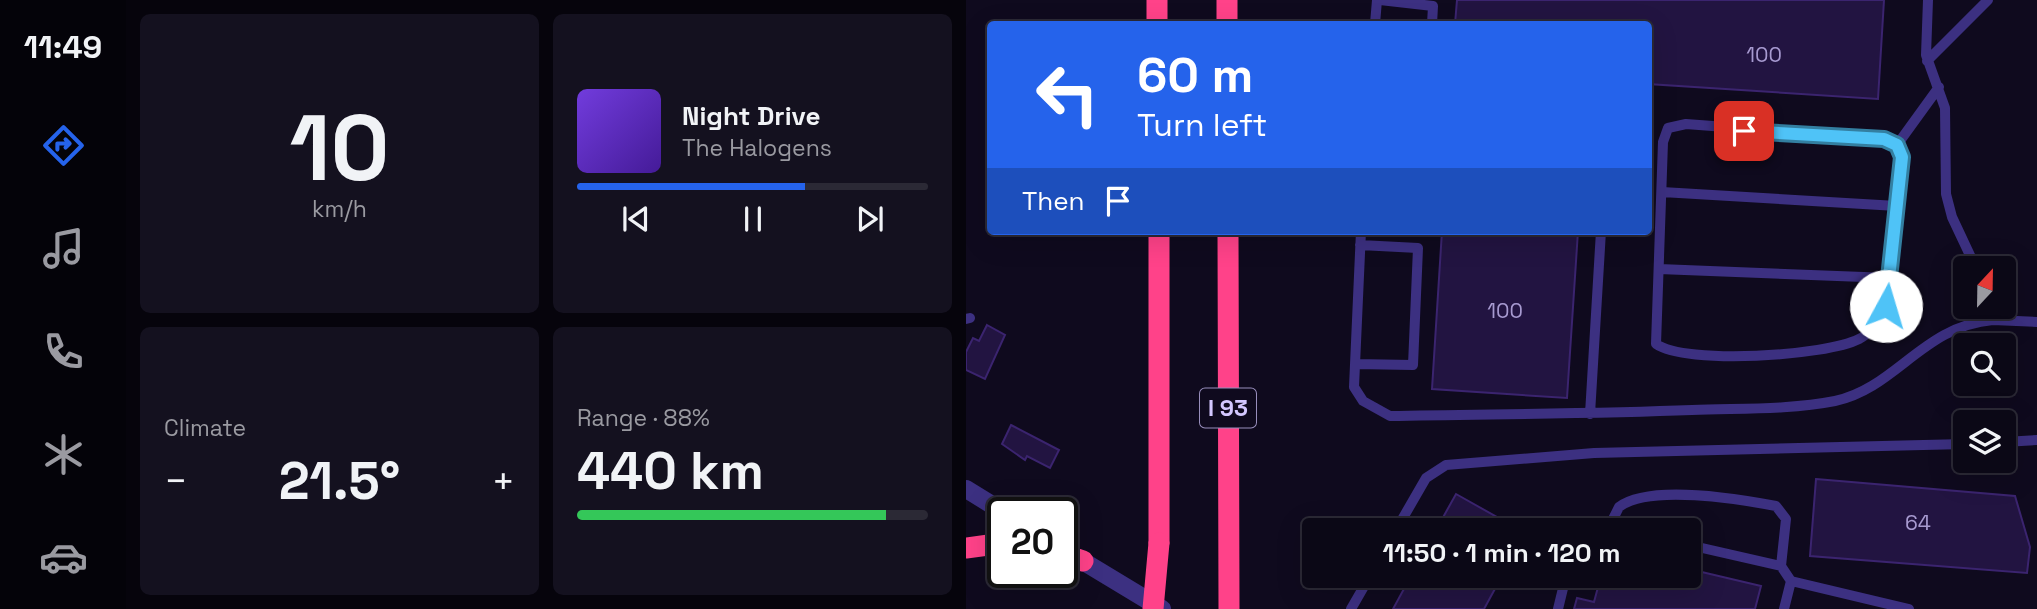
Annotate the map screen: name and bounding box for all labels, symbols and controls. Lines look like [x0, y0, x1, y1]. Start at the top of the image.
text: 11:49 [24, 27, 102, 67]
house number: 100 [1746, 41, 1782, 68]
text: 60 m [1137, 44, 1253, 106]
icon: left [1022, 49, 1113, 140]
text: 10 [289, 90, 390, 207]
text: Night Drive [682, 99, 820, 133]
pin [1714, 101, 1774, 161]
text: Turn left [1137, 105, 1267, 145]
icon: arrive [1725, 112, 1763, 150]
icon: directions [39, 121, 88, 170]
text: The Halogens [682, 133, 832, 163]
icon: arrive [1099, 182, 1137, 220]
text: Then [1022, 184, 1085, 218]
text: km/h [312, 194, 367, 224]
icon: previous [617, 200, 655, 238]
icon: pause [734, 200, 772, 238]
icon: next [851, 200, 889, 238]
icon: music [39, 224, 88, 273]
north arrow [1953, 256, 2016, 318]
map controls [1953, 256, 2016, 473]
position arrow [1849, 269, 1923, 343]
house number: 100 [1487, 297, 1523, 324]
icon: phone [39, 327, 88, 376]
button: search [1953, 333, 2016, 396]
road number: I 93 [1200, 388, 1256, 428]
text: Range · 88% [577, 403, 710, 433]
button: layers [1953, 410, 2016, 473]
text: Climate [164, 413, 246, 443]
icon: climate [39, 430, 88, 479]
text: 440 km [577, 438, 764, 504]
text: 21.5° [279, 448, 400, 514]
text: − [164, 457, 188, 505]
text: + [491, 457, 515, 505]
speed limit sign: 20 [987, 497, 1078, 588]
house number: 64 [1905, 509, 1931, 536]
icon: car [39, 533, 88, 582]
text: 11:50 · 1 min · 120 m [1383, 536, 1620, 570]

